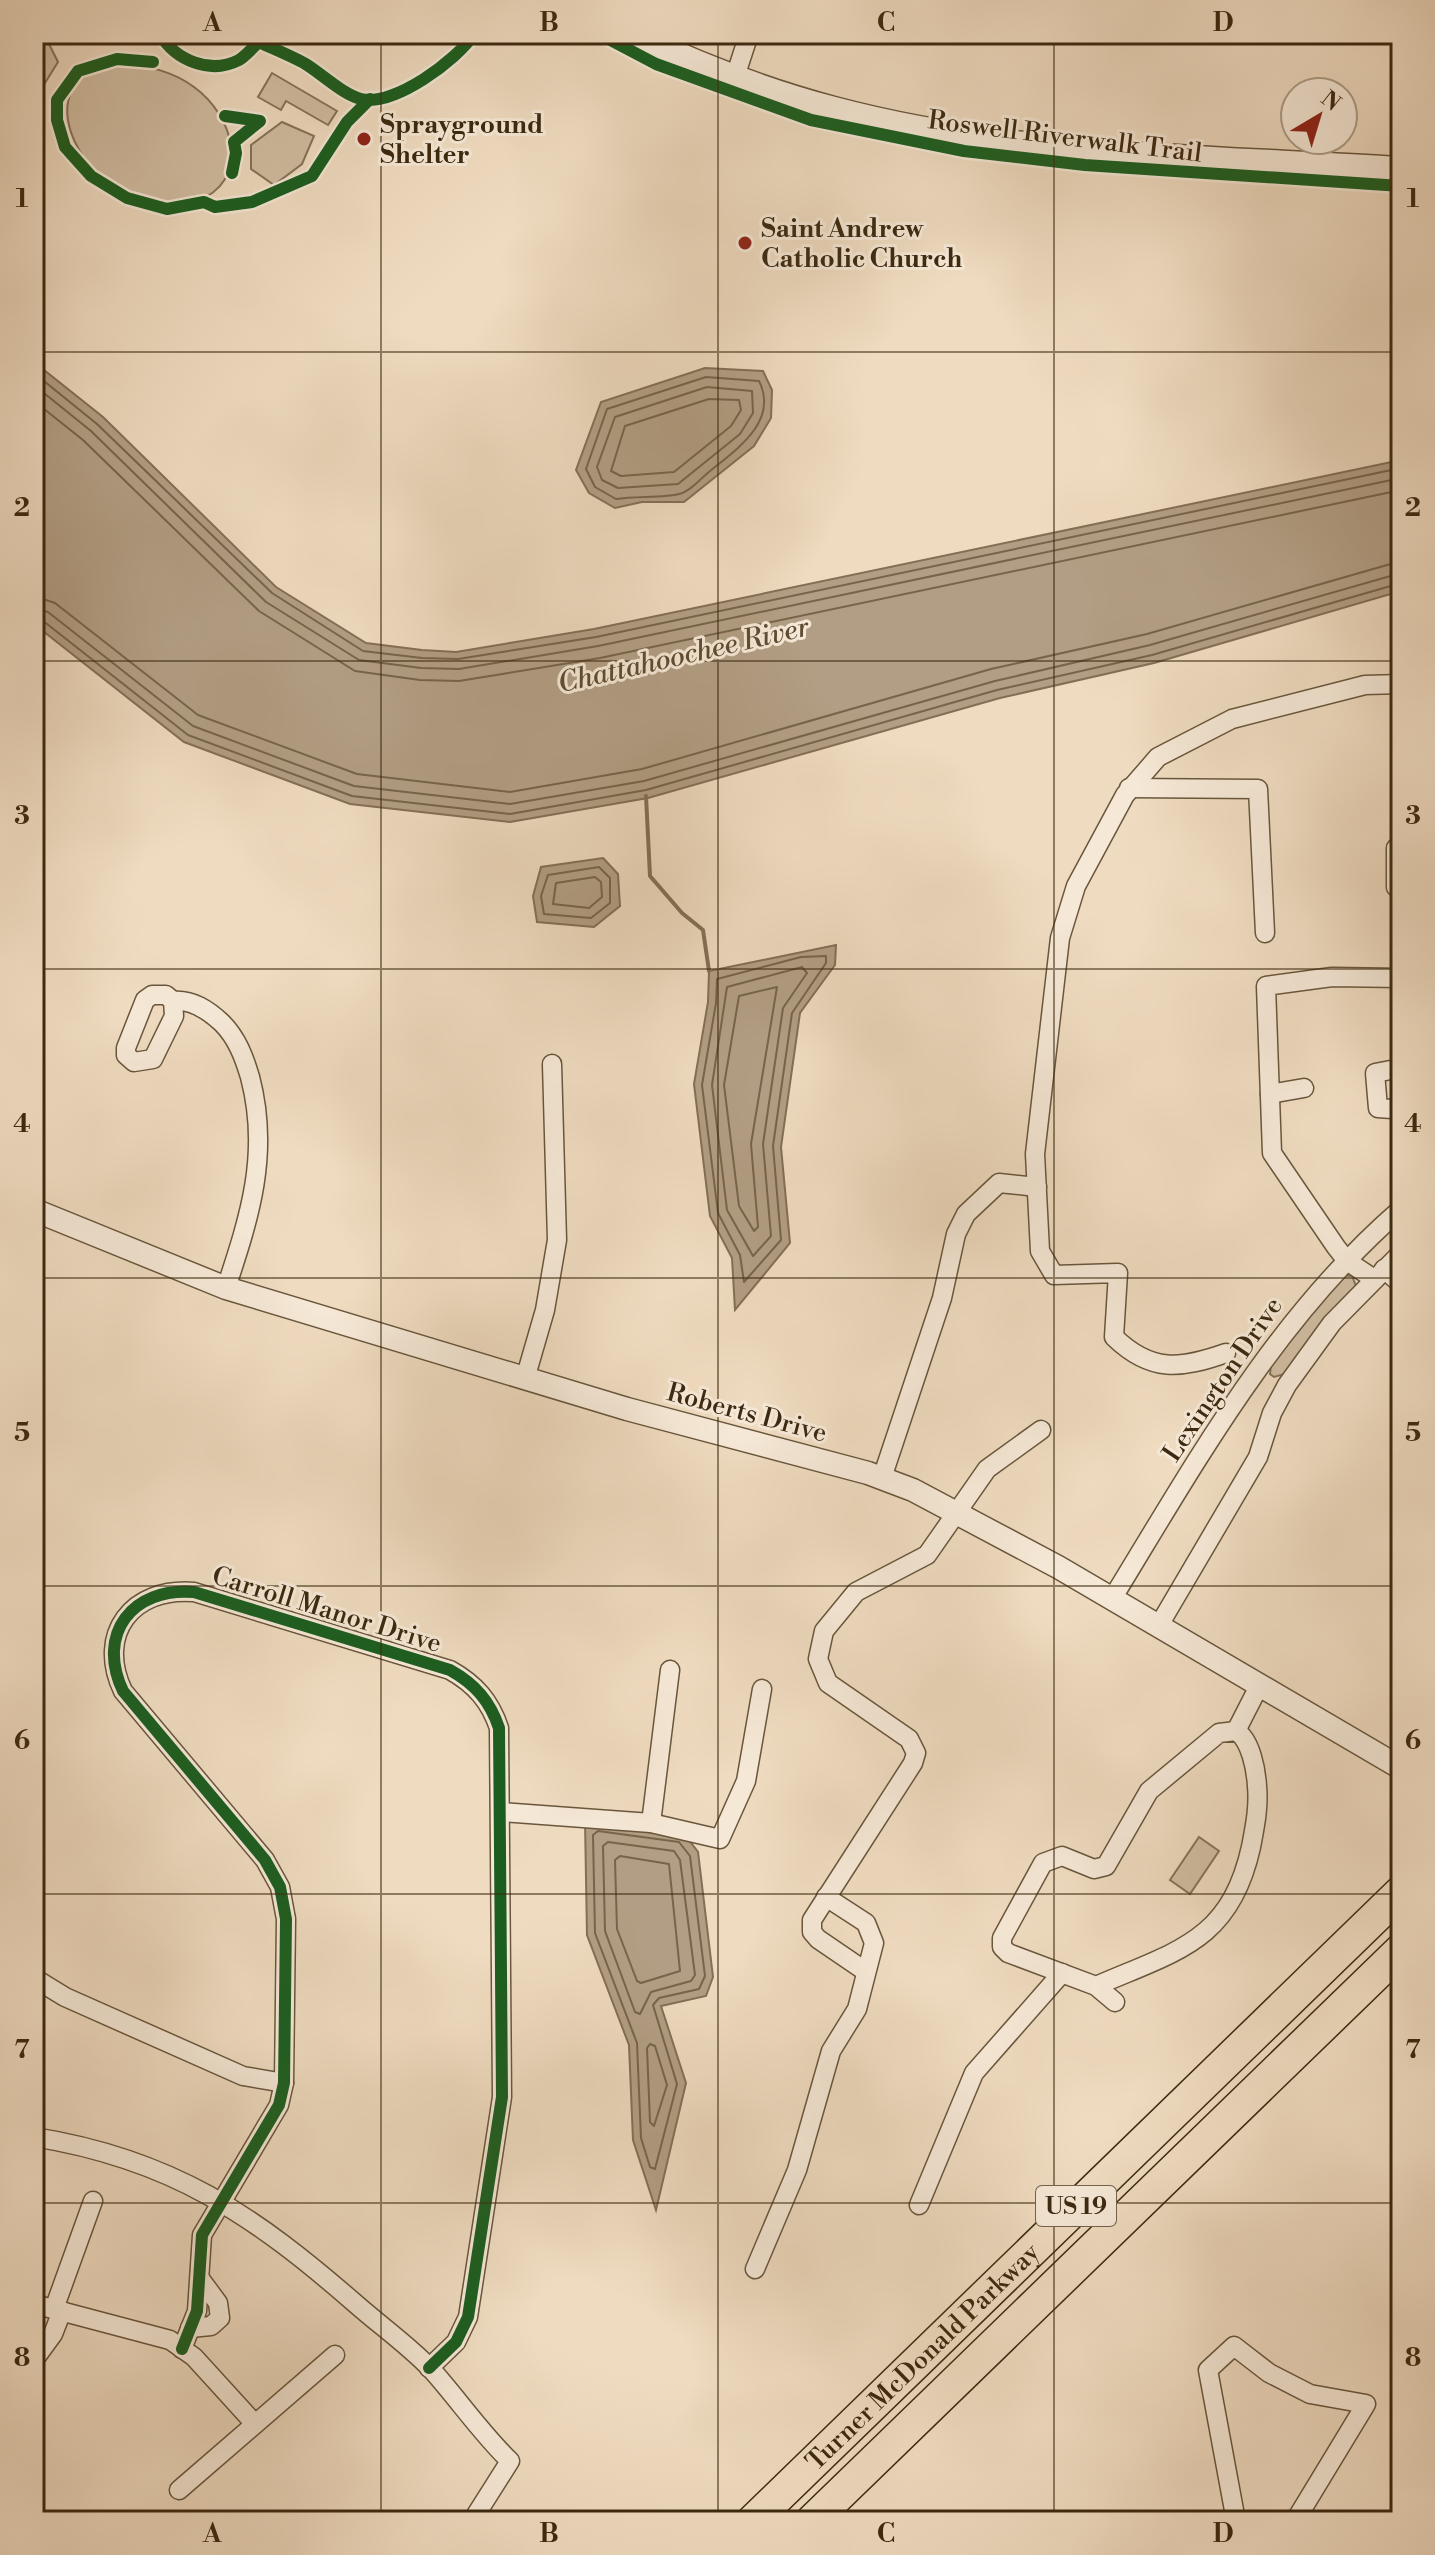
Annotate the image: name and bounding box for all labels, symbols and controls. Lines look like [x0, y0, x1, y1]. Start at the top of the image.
text: A [202, 7, 222, 39]
text: B [539, 7, 559, 39]
text: C [877, 7, 895, 39]
text: D [1213, 7, 1233, 39]
north arrow [1279, 76, 1359, 156]
text: N [1315, 85, 1346, 118]
street label: Roswell Riverwalk Trail [926, 104, 1204, 170]
place label: Sprayground Shelter [380, 109, 543, 171]
marker: Sprayground Shelter [355, 130, 373, 148]
text: 1 [16, 183, 29, 215]
text: 1 [1407, 183, 1420, 215]
place label: Saint Andrew Catholic Church [761, 213, 962, 275]
marker: Saint Andrew Catholic Church [736, 234, 754, 252]
text: 2 [14, 492, 30, 524]
text: 2 [1405, 492, 1421, 524]
water label: Chattahoochee River [554, 609, 813, 701]
text: 3 [14, 800, 30, 832]
text: 3 [1405, 800, 1421, 832]
text: 4 [13, 1108, 31, 1140]
text: 4 [1404, 1108, 1422, 1140]
street label: Lexington Drive [1156, 1291, 1290, 1468]
street label: Roberts Drive [663, 1376, 830, 1450]
text: 5 [14, 1417, 30, 1449]
text: 5 [1405, 1417, 1421, 1449]
street label: Carroll Manor Drive [208, 1560, 445, 1660]
text: 6 [14, 1725, 30, 1757]
text: 6 [1405, 1725, 1421, 1757]
text: 7 [14, 2034, 30, 2066]
text: 7 [1405, 2034, 1421, 2066]
road number: US 19 [1036, 2186, 1116, 2226]
street label: Turner McDonald Parkway [800, 2237, 1047, 2478]
text: 8 [14, 2342, 30, 2374]
text: 8 [1405, 2342, 1421, 2374]
text: A [202, 2518, 222, 2550]
text: B [539, 2518, 559, 2550]
text: C [877, 2518, 895, 2550]
text: D [1213, 2518, 1233, 2550]

